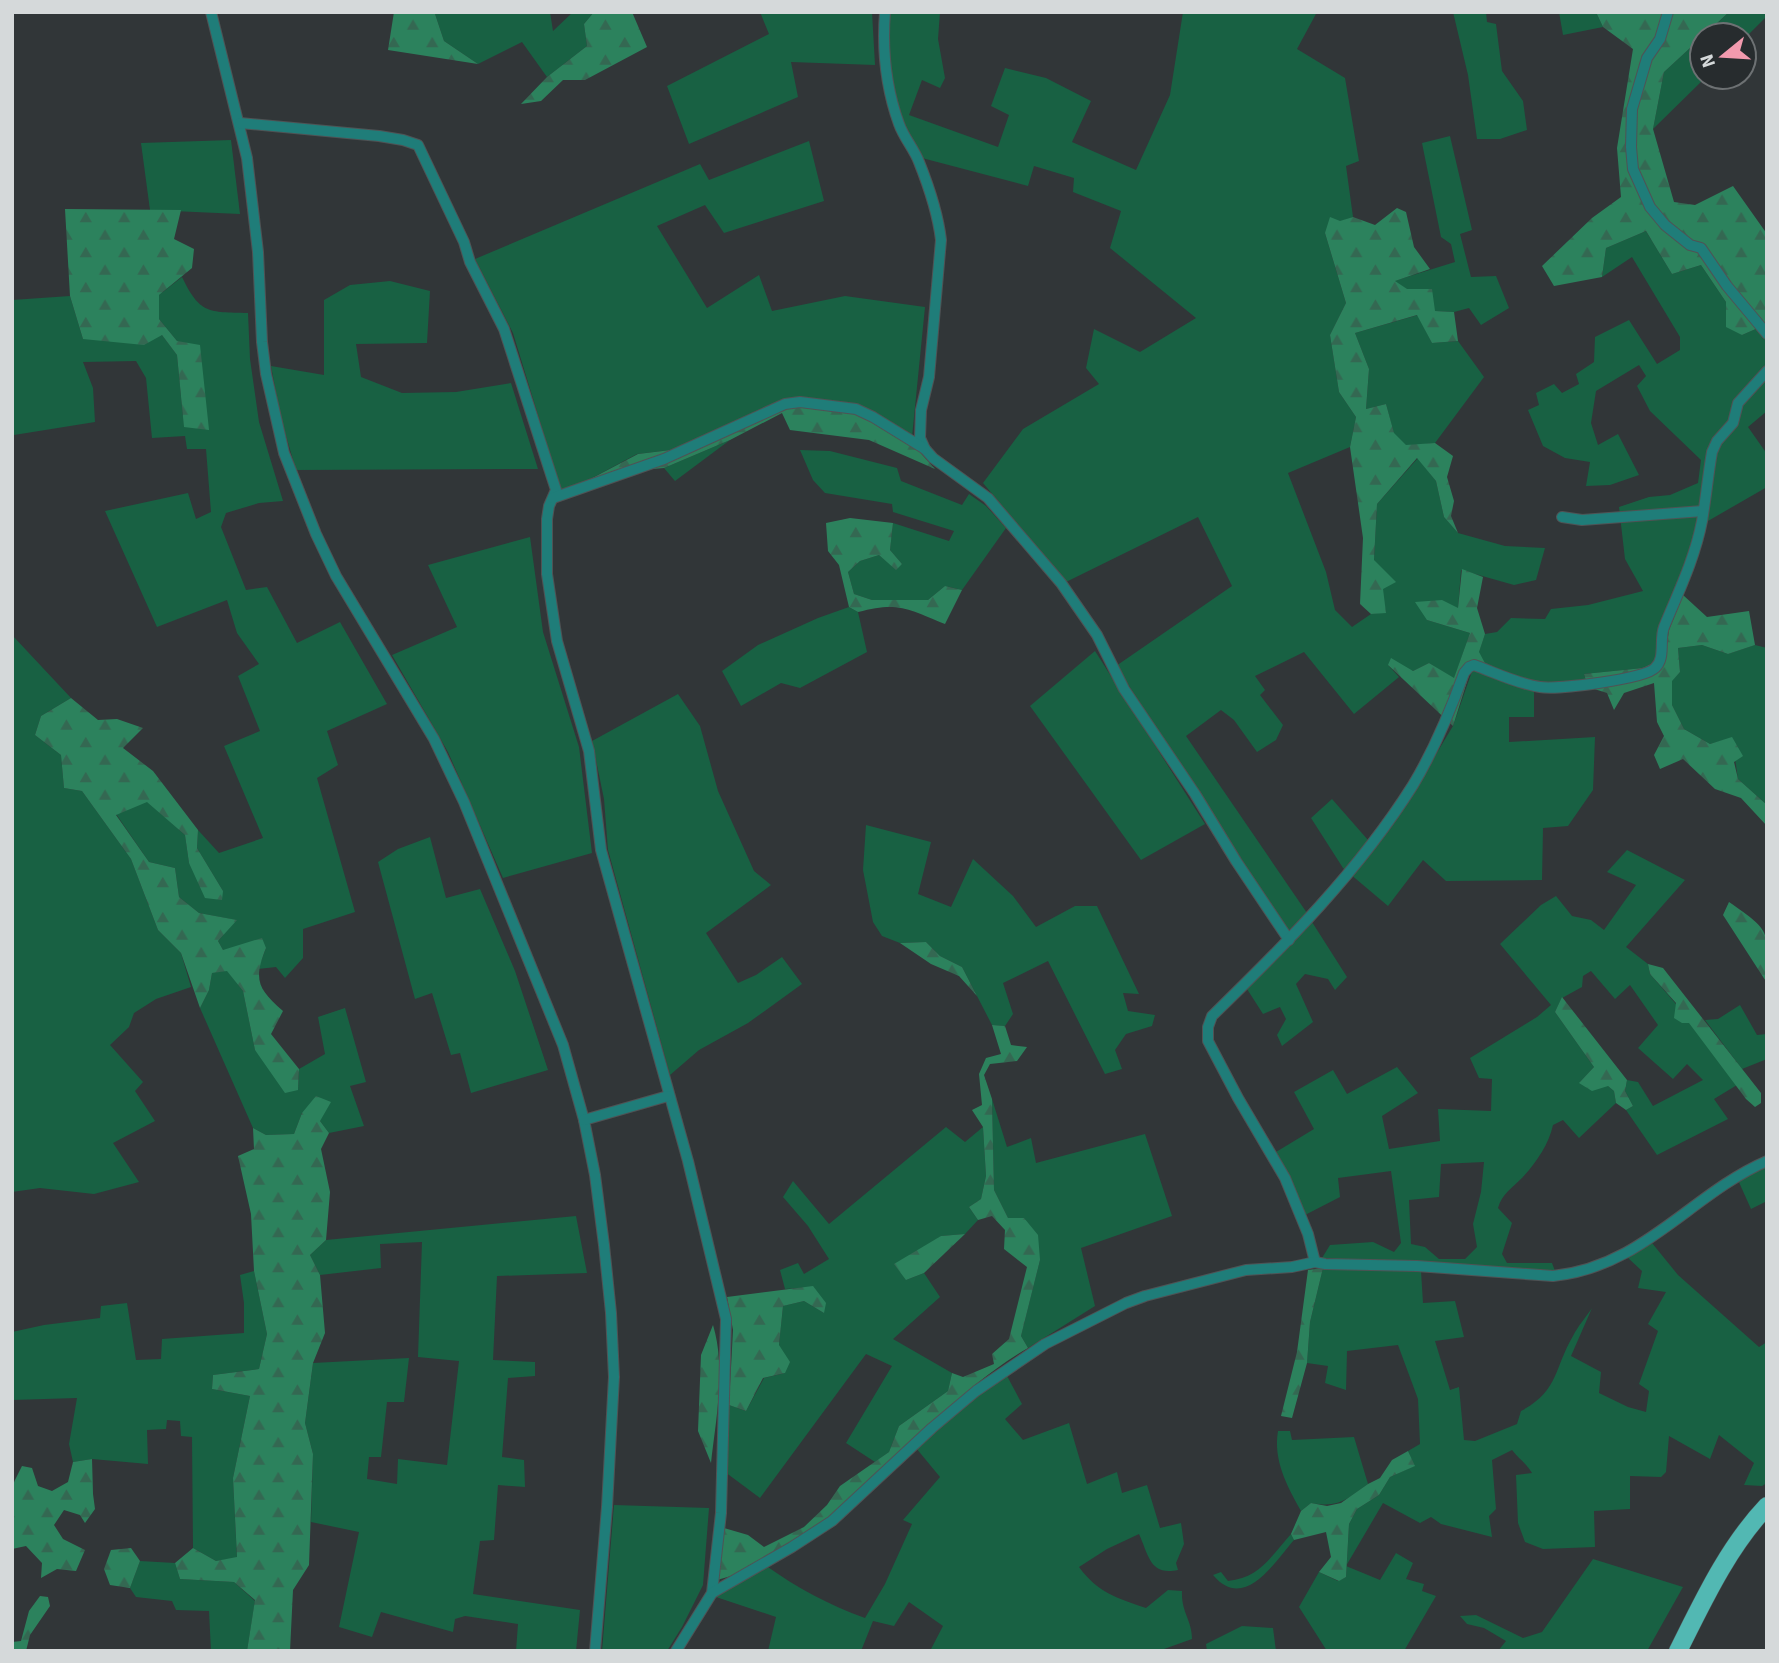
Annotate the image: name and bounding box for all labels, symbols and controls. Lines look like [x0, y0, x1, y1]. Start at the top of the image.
north arrow [1688, 21, 1758, 91]
text: N [1693, 51, 1723, 71]

